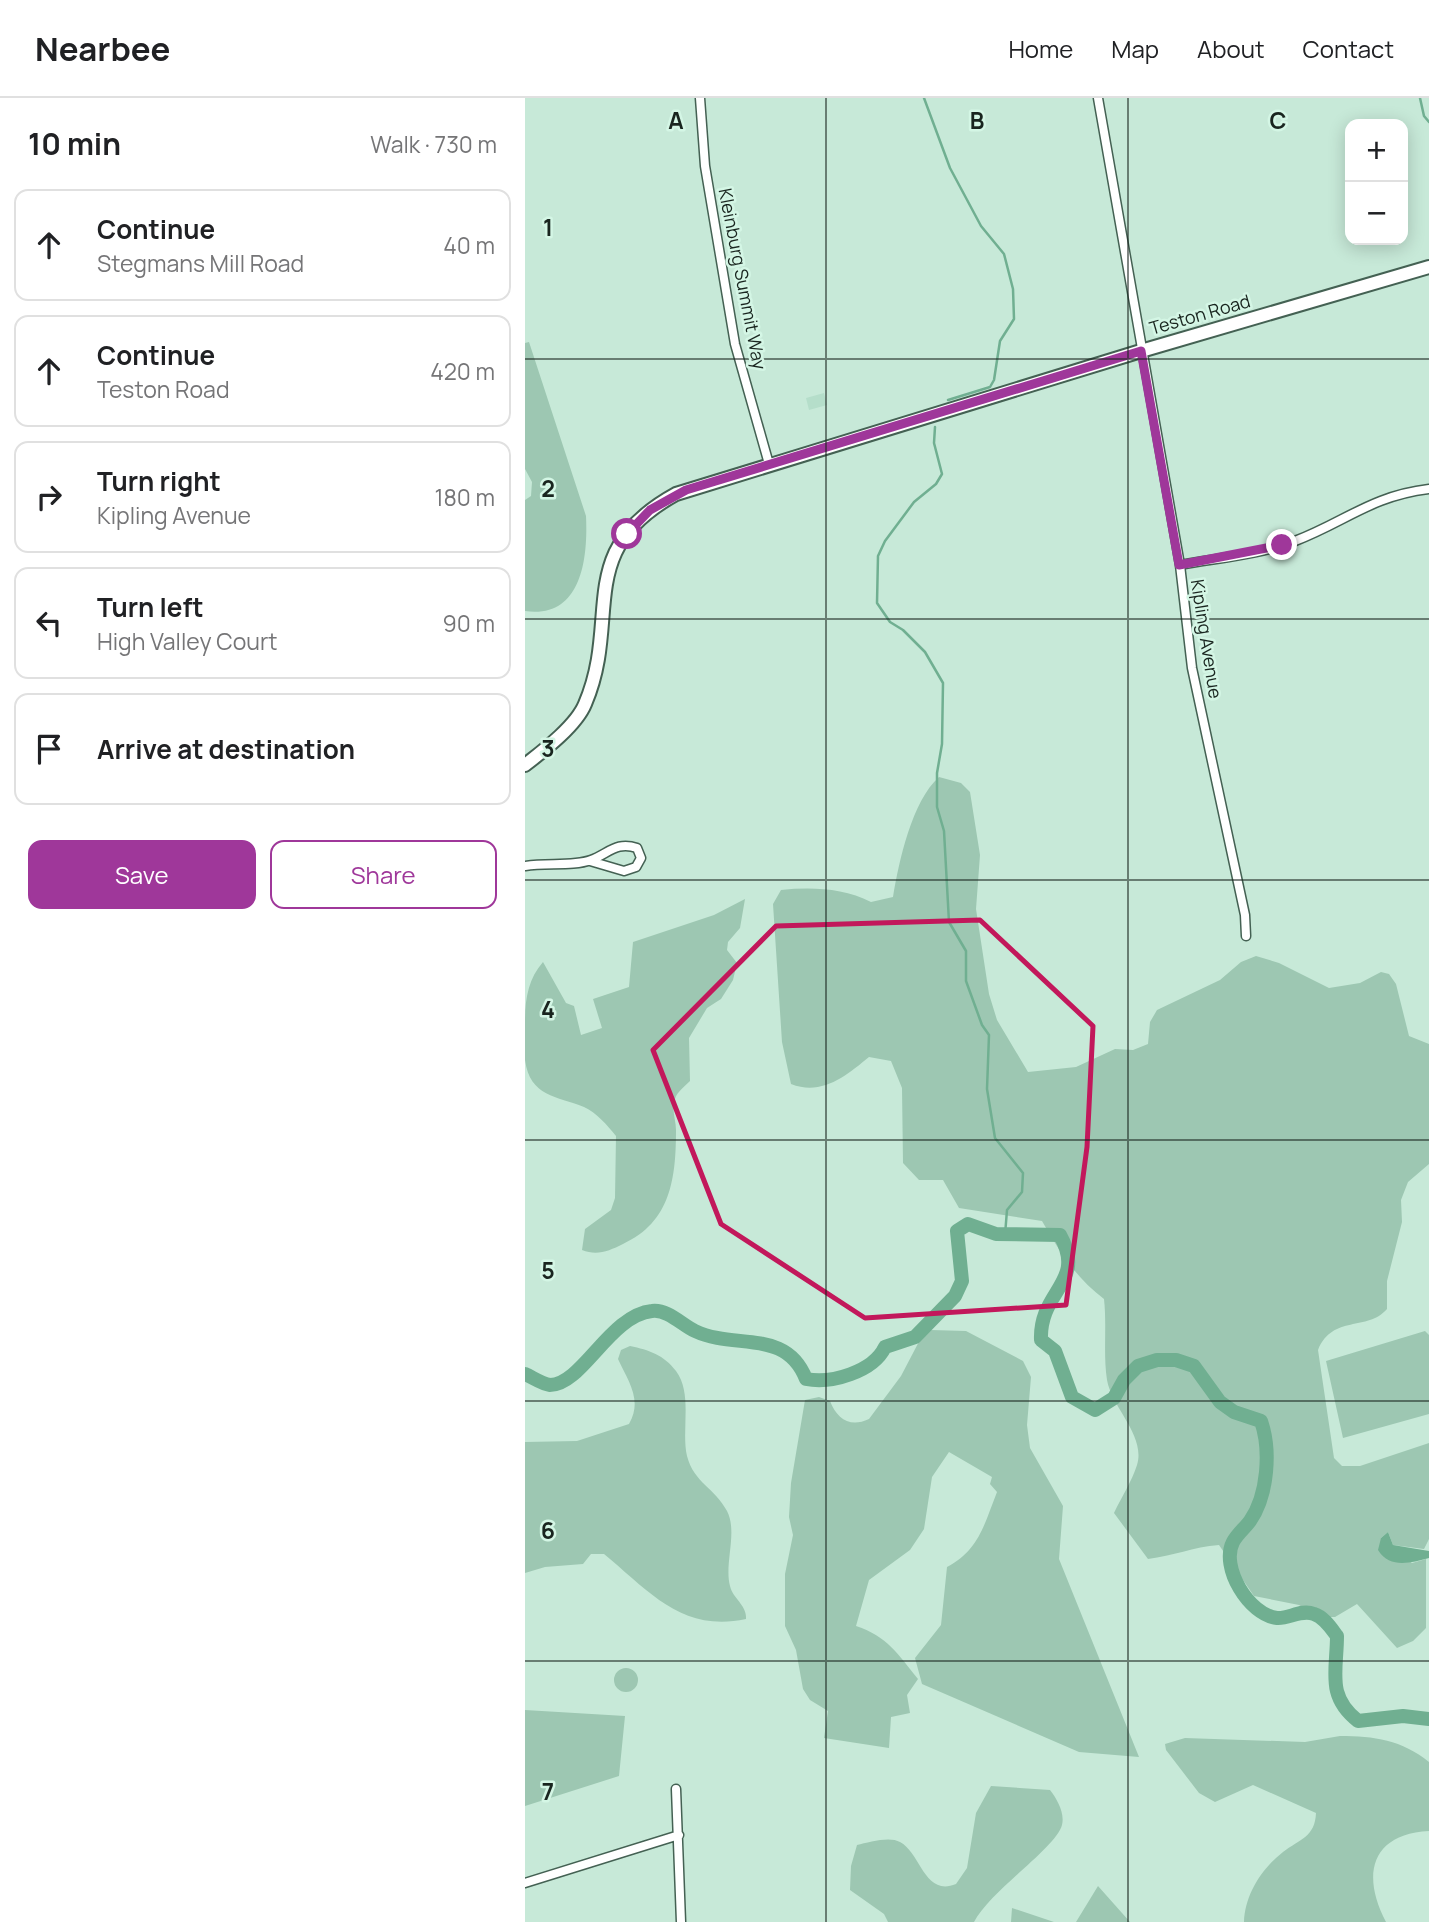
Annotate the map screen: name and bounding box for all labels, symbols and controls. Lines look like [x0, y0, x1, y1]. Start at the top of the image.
text: Nearbee [35, 26, 170, 71]
text: Home [1008, 32, 1073, 65]
text: Map [1111, 32, 1159, 65]
text: About [1197, 32, 1265, 65]
text: Contact [1303, 32, 1394, 65]
text: A [668, 104, 684, 136]
text: B [970, 104, 984, 136]
text: C [1270, 104, 1287, 136]
map controls [1345, 119, 1408, 245]
button: + [1345, 119, 1408, 182]
text: 10 min [28, 123, 121, 164]
text: Walk · 730 m [370, 128, 497, 160]
button: − [1345, 182, 1408, 245]
street label: Kleinburg Summit Way [714, 186, 772, 372]
text: Continue [97, 211, 215, 247]
text: 1 [543, 211, 553, 243]
icon: ahead [30, 226, 68, 264]
text: 40 m [443, 229, 495, 261]
text: Stegmans Mill Road [97, 247, 304, 279]
street label: Teston Road [1147, 288, 1253, 340]
text: Continue [97, 337, 215, 373]
icon: ahead [30, 352, 68, 390]
text: 420 m [430, 355, 495, 387]
text: Teston Road [97, 373, 230, 405]
text: Turn right [97, 463, 221, 499]
text: 2 [541, 472, 555, 504]
icon: right [30, 478, 68, 516]
text: 180 m [435, 481, 495, 513]
text: Kipling Avenue [97, 499, 251, 531]
route start [611, 518, 642, 549]
route end [1266, 529, 1297, 560]
street label: Kipling Avenue [1186, 577, 1228, 700]
text: Turn left [97, 589, 204, 625]
icon: left [30, 604, 68, 642]
text: 90 m [443, 607, 495, 639]
text: High Valley Court [97, 625, 278, 657]
icon: arrive [30, 730, 68, 768]
text: Arrive at destination [97, 731, 355, 767]
text: 3 [541, 732, 555, 764]
button: Save [28, 840, 256, 909]
button: Share [270, 840, 497, 909]
text: 4 [541, 993, 555, 1025]
text: 5 [541, 1254, 555, 1286]
text: 6 [541, 1514, 555, 1546]
text: 7 [542, 1775, 554, 1807]

